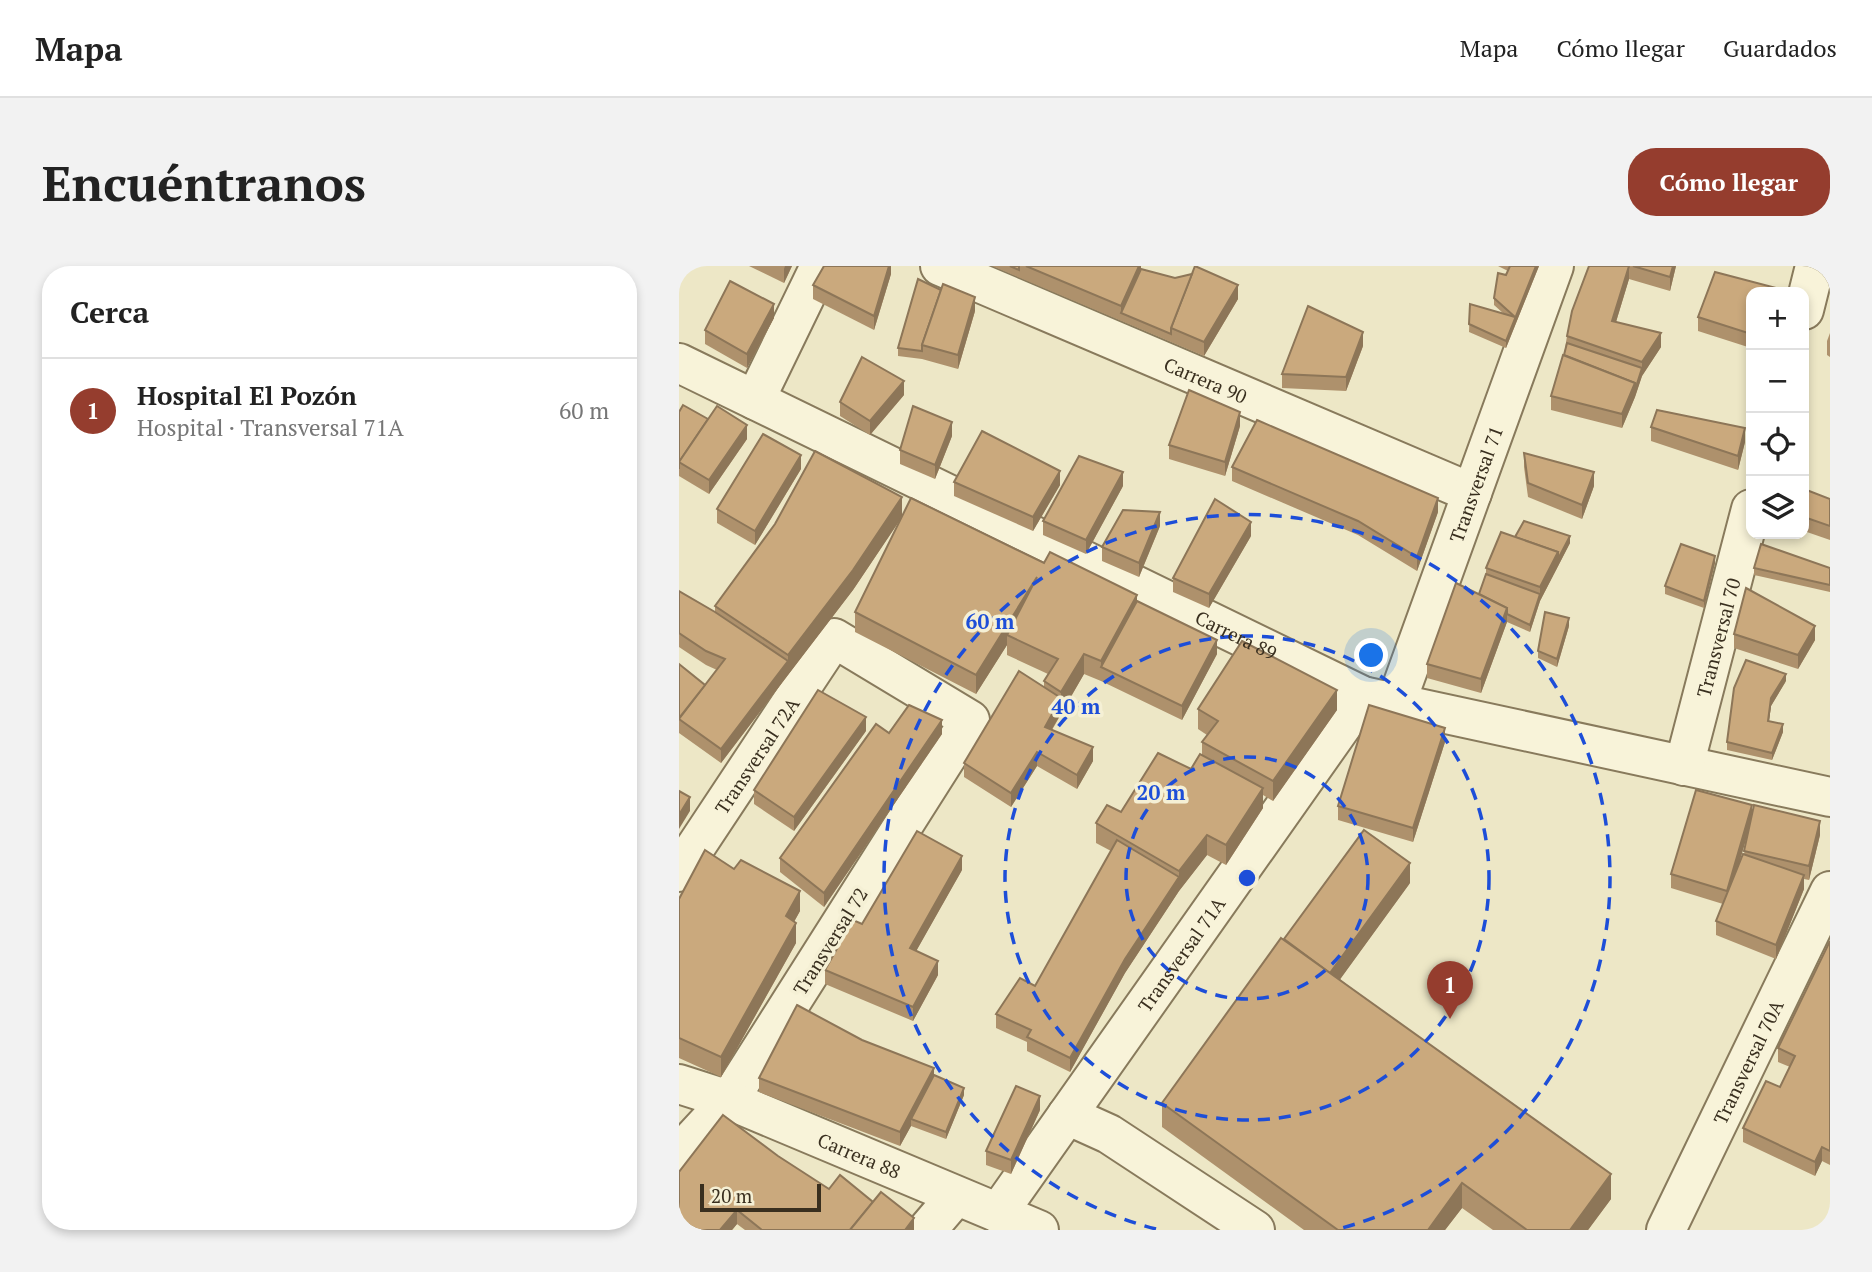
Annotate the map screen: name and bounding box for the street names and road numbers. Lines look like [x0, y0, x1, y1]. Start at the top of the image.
street label: Carrera 90 [1161, 351, 1251, 408]
street label: Transversal 71 [1443, 422, 1508, 546]
street label: Transversal 70 [1690, 575, 1745, 700]
street label: Carrera 89 [1191, 604, 1281, 665]
street label: Transversal 72A [709, 692, 804, 819]
street label: Transversal 72 [787, 883, 873, 999]
street label: Transversal 71A [1132, 892, 1230, 1016]
street label: Transversal 70A [1707, 995, 1788, 1128]
street label: Carrera 88 [814, 1126, 905, 1183]

